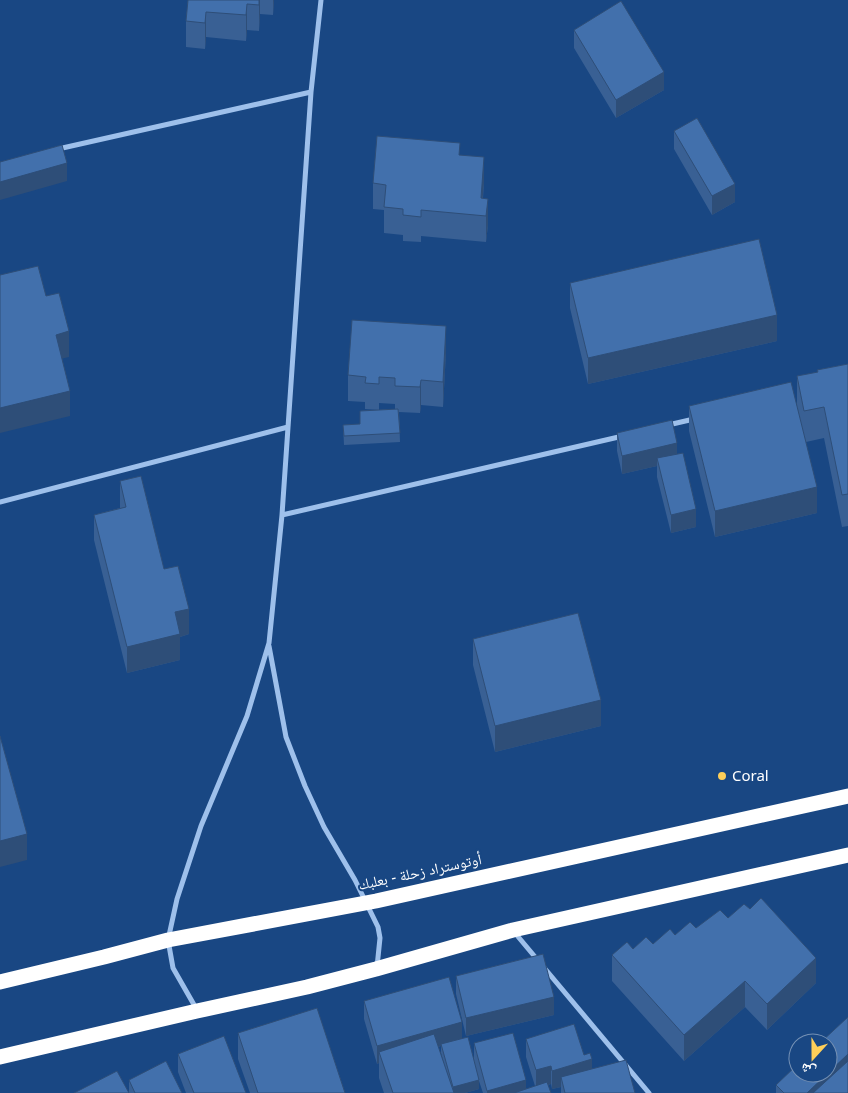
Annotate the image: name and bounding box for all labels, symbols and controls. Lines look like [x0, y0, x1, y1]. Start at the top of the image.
place label: Coral [732, 765, 769, 785]
marker: Coral [716, 770, 728, 782]
street label: أوتوستراد زحلة - بعلبك [356, 848, 483, 894]
north arrow [788, 1033, 838, 1083]
text: ش [798, 1059, 819, 1082]

